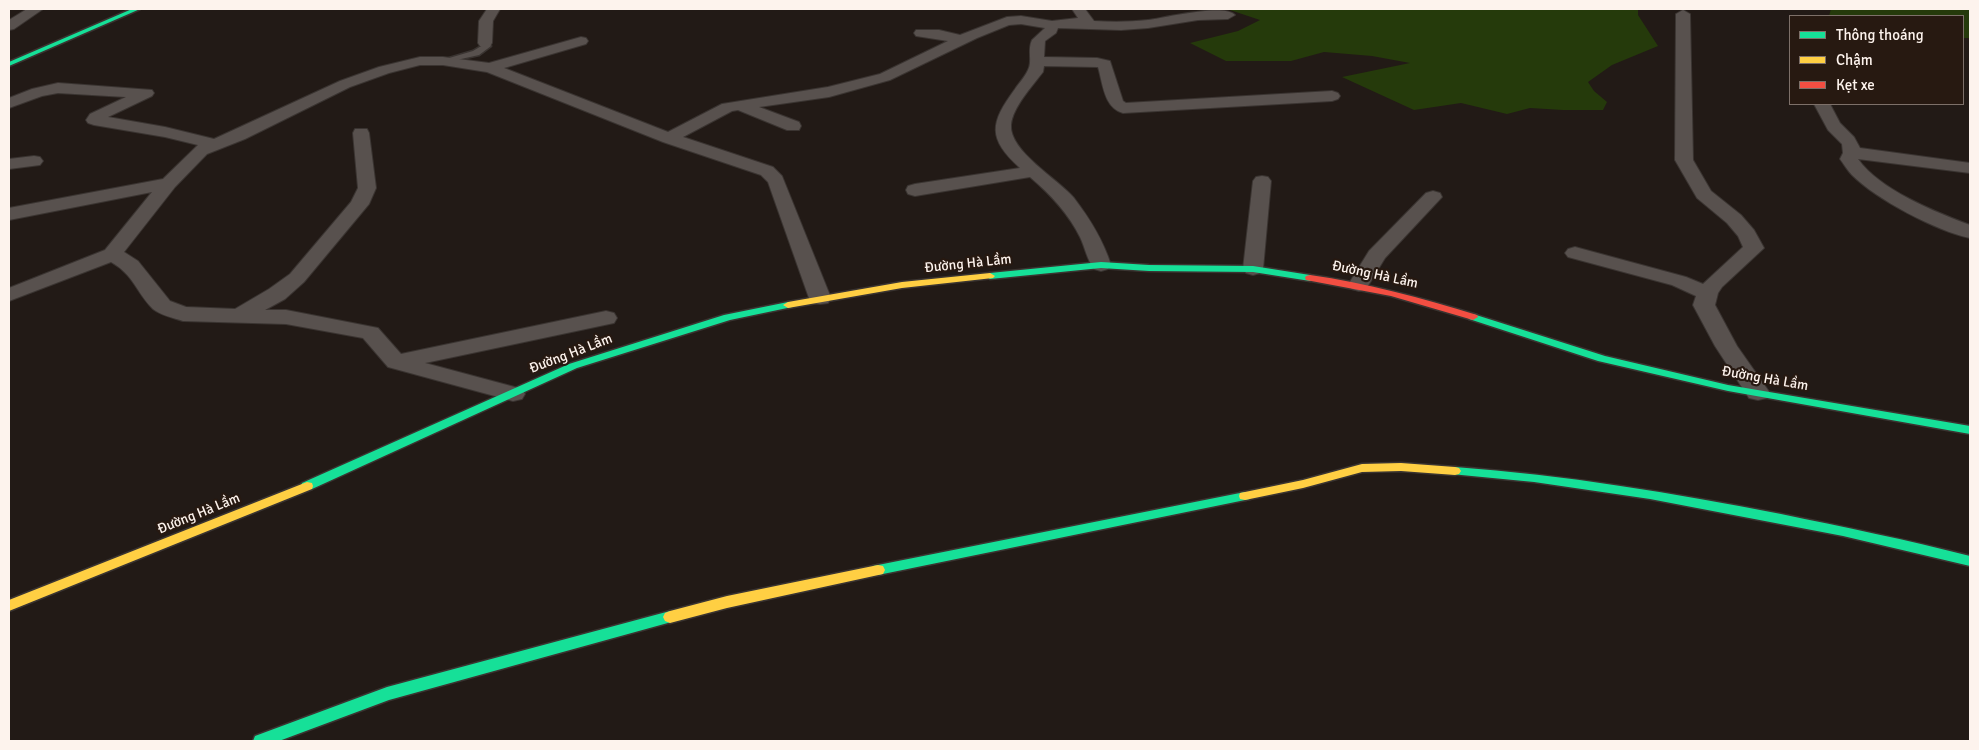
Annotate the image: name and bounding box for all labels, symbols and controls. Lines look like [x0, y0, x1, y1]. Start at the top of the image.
legend [1789, 15, 1964, 105]
text: Thông thoáng [1836, 26, 1924, 44]
text: Chậm [1836, 51, 1873, 69]
text: Kẹt xe [1836, 76, 1875, 94]
street label: Đường Hà Lầm [924, 251, 1012, 277]
street label: Đường Hà Lầm [1330, 258, 1420, 292]
street label: Đường Hà Lầm [527, 330, 615, 378]
street label: Đường Hà Lầm [1720, 363, 1810, 395]
street label: Đường Hà Lầm [155, 490, 243, 538]

